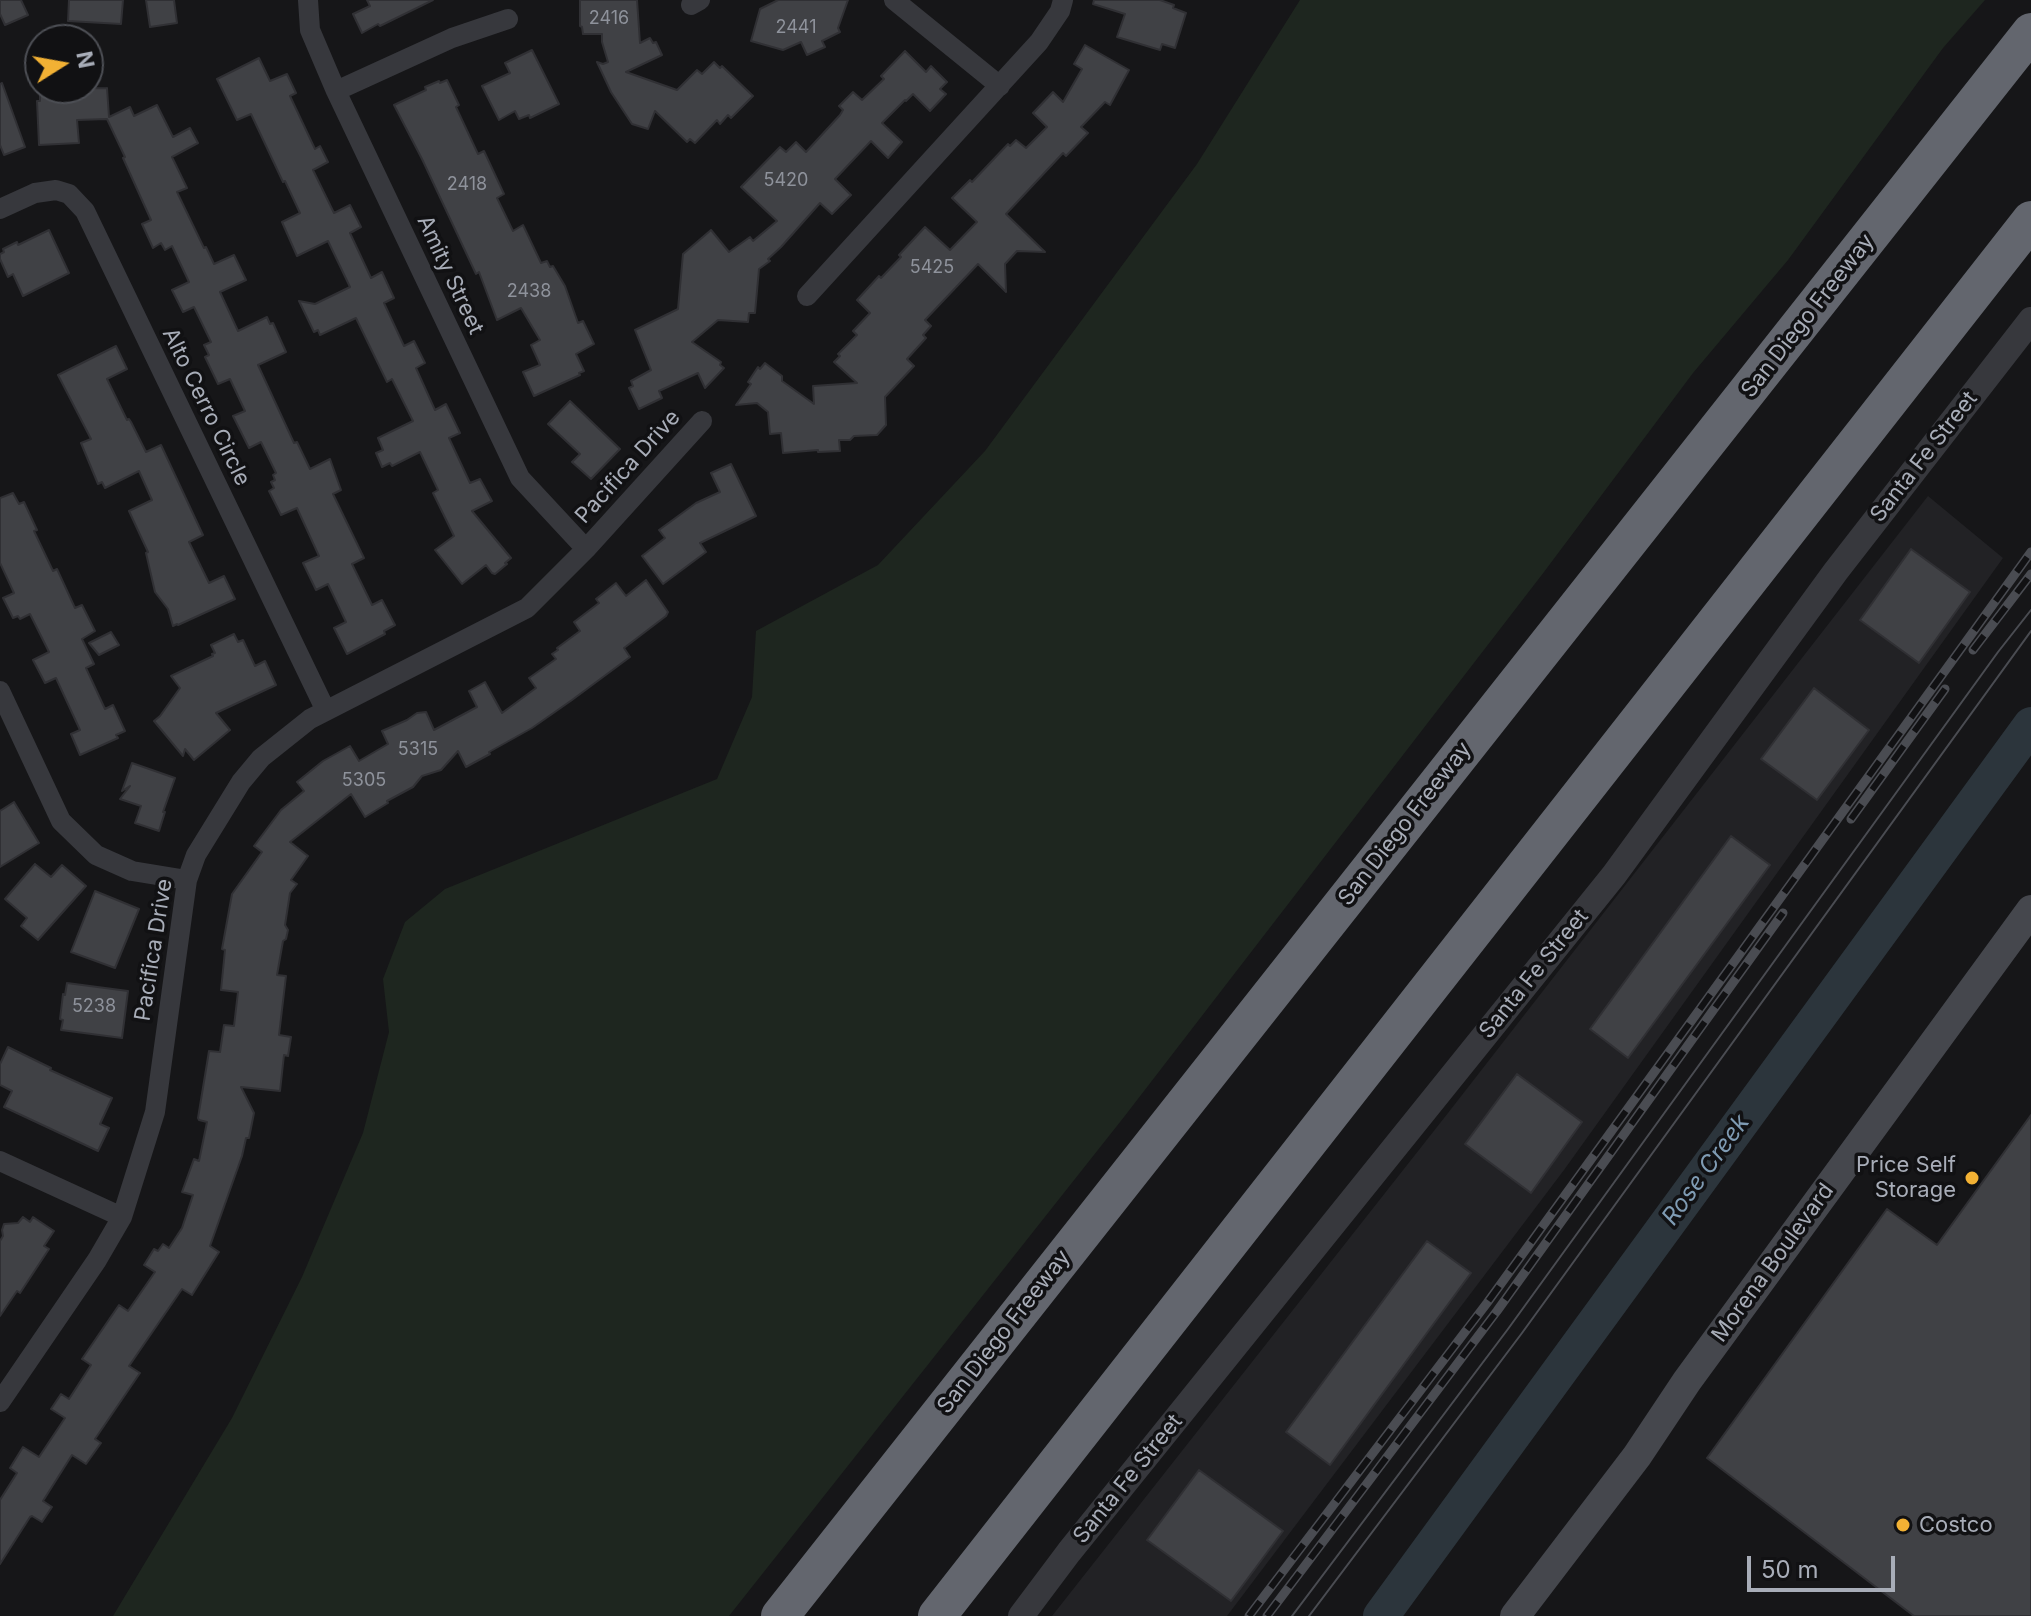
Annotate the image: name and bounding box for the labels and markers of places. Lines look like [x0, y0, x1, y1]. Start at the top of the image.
place label: Price Self Storage [1856, 1152, 1956, 1204]
marker: Price Self Storage [1963, 1169, 1981, 1187]
place label: Costco [1919, 1512, 1993, 1538]
marker: Costco [1894, 1516, 1912, 1534]

